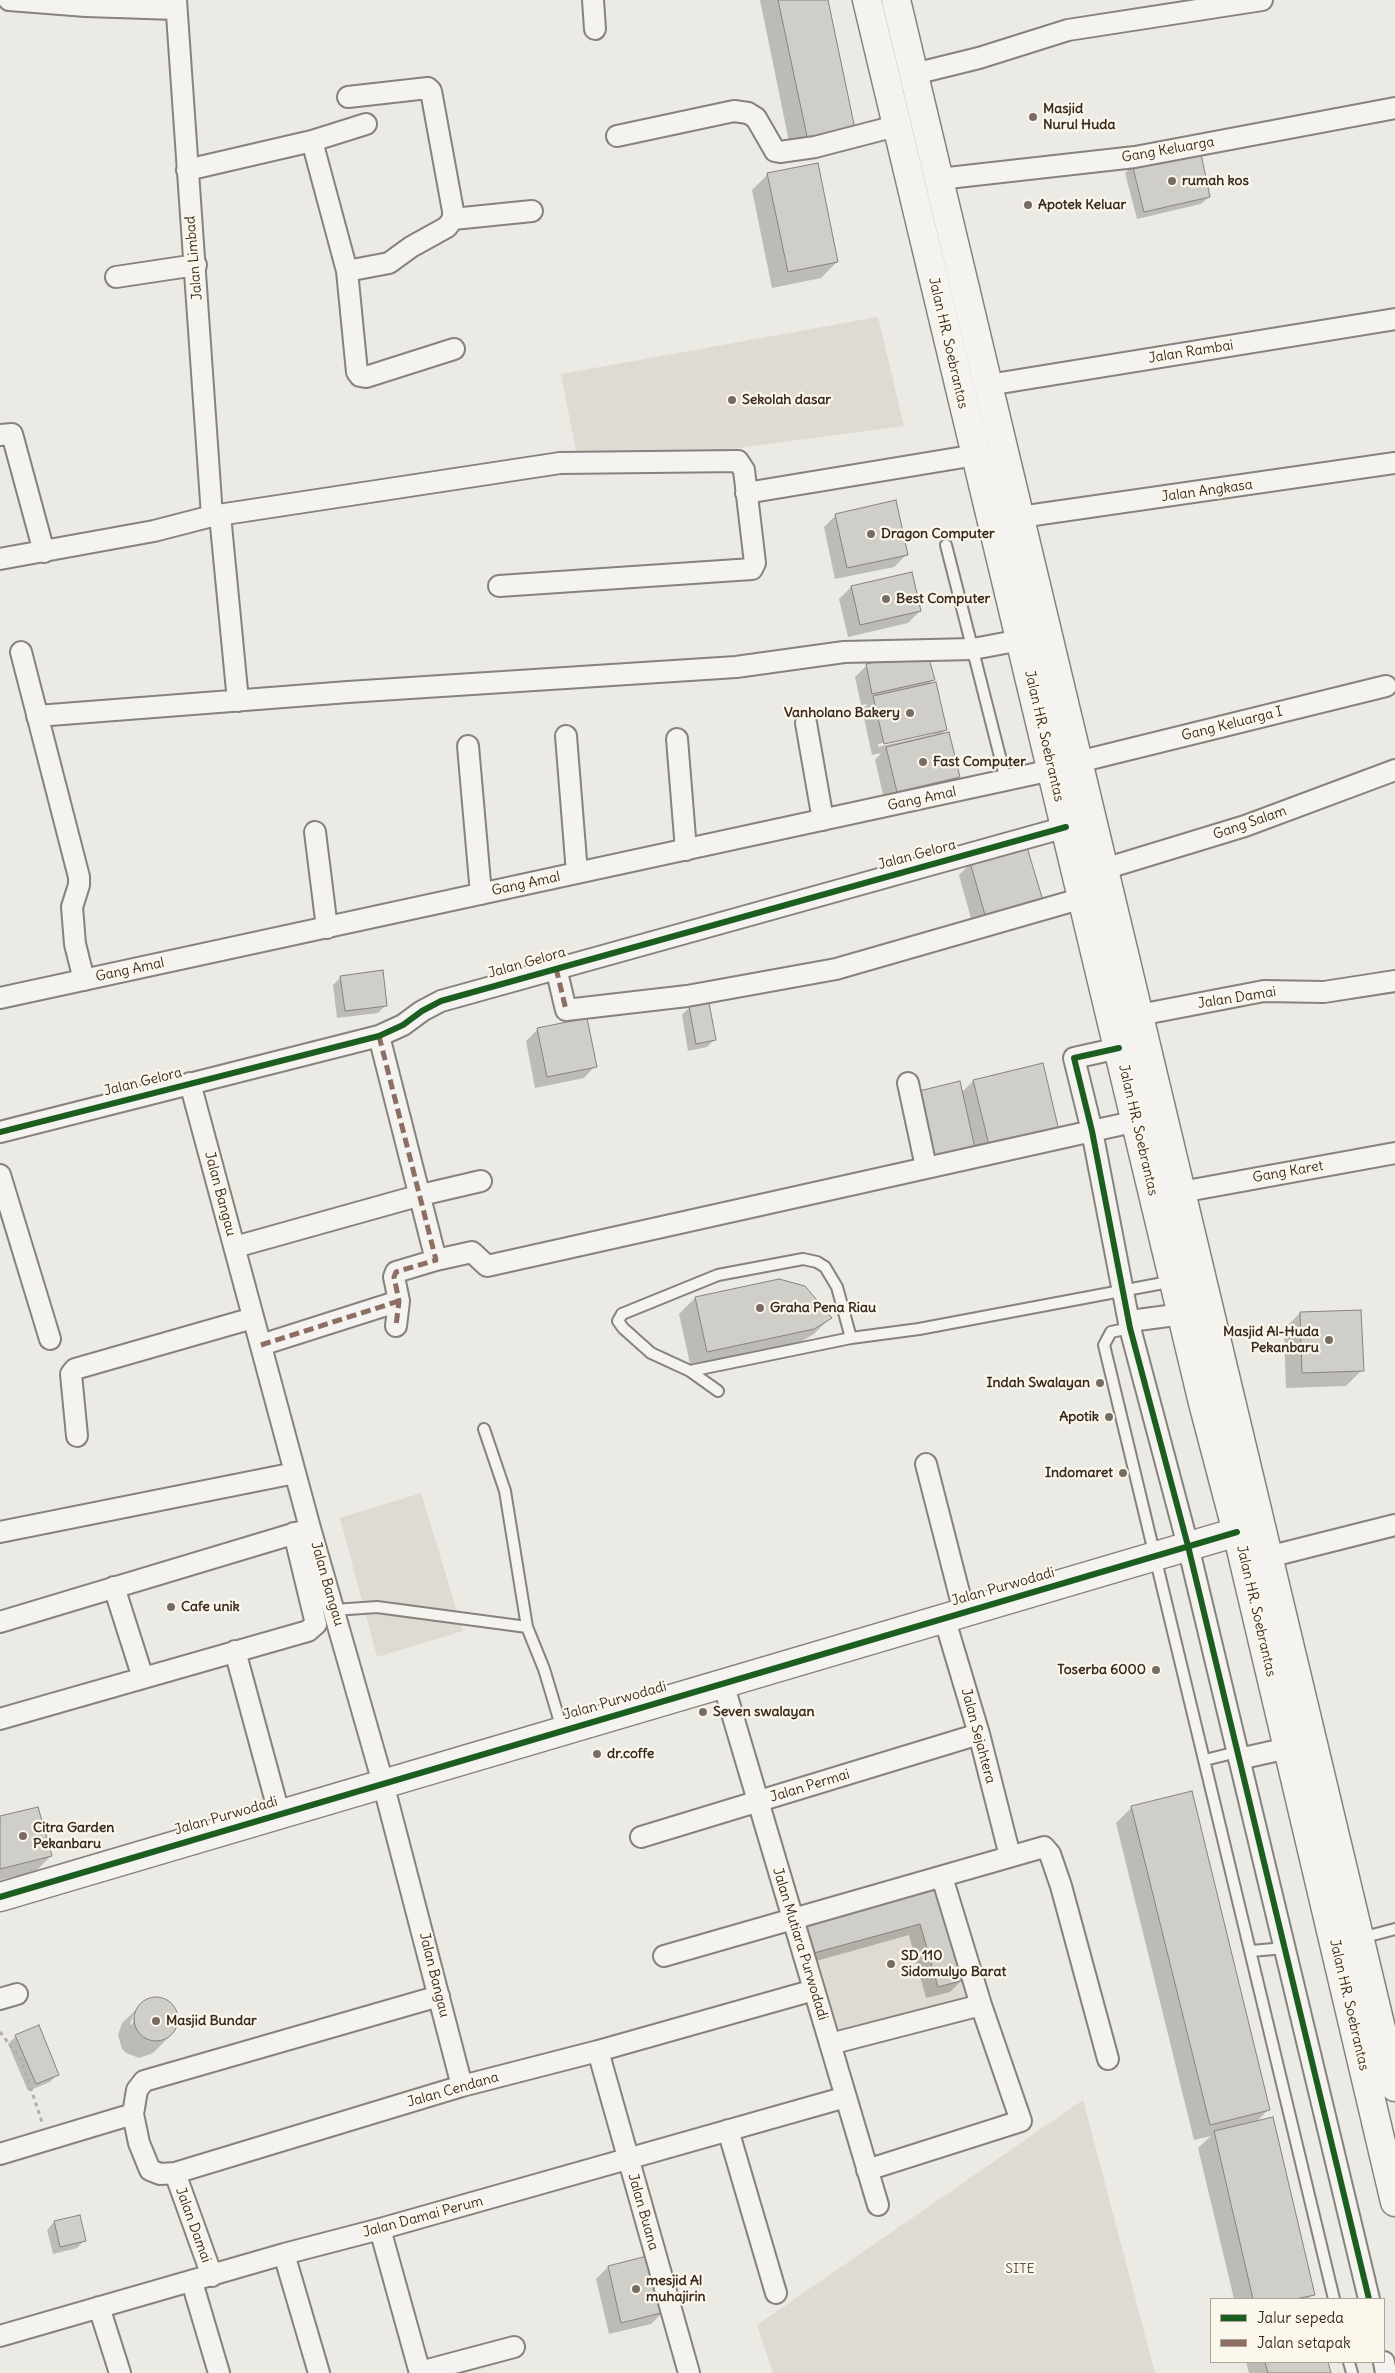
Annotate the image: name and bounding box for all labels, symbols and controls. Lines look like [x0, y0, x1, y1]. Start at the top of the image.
place label: Masjid Nurul Huda [1043, 101, 1116, 134]
marker: Masjid Nurul Huda [1027, 111, 1039, 123]
street label: Gang Keluarga [1120, 134, 1216, 166]
place label: rumah kos [1182, 173, 1249, 189]
marker: rumah kos [1166, 175, 1178, 187]
place label: Apotek Keluar [1038, 197, 1126, 213]
marker: Apotek Keluar [1022, 199, 1034, 211]
street label: Jalan Limbad [182, 215, 206, 301]
street label: Jalan HR. Soebrantas [925, 276, 971, 410]
street label: Jalan Rambai [1147, 337, 1235, 367]
place label: Sekolah dasar [742, 392, 831, 408]
marker: Sekolah dasar [726, 394, 738, 406]
street label: Jalan Angkasa [1160, 476, 1254, 506]
place label: Dragon Computer [881, 526, 995, 542]
marker: Dragon Computer [865, 528, 877, 540]
place label: Best Computer [896, 591, 990, 607]
marker: Best Computer [880, 593, 892, 605]
street label: Jalan HR. Soebrantas [1021, 669, 1067, 803]
street label: Gang Keluarga I [1180, 703, 1284, 745]
place label: Vanholano Bakery [784, 705, 900, 721]
marker: Vanholano Bakery [904, 707, 916, 719]
place label: Fast Computer [933, 754, 1026, 770]
marker: Fast Computer [917, 756, 929, 768]
street label: Gang Amal [886, 784, 958, 814]
street label: Gang Salam [1211, 803, 1289, 843]
street label: Jalan Gelora [876, 837, 958, 873]
street label: Gang Amal [490, 869, 562, 899]
street label: Jalan Gelora [486, 944, 568, 982]
street label: Gang Amal [94, 955, 166, 985]
street label: Jalan Damai [1197, 984, 1277, 1012]
street label: Jalan HR. Soebrantas [1115, 1063, 1161, 1197]
street label: Jalan Gelora [102, 1064, 184, 1100]
street label: Jalan Bangau [201, 1150, 239, 1238]
street label: Gang Karet [1251, 1158, 1325, 1186]
place label: Graha Pena Riau [770, 1300, 876, 1316]
marker: Graha Pena Riau [754, 1302, 766, 1314]
place label: Masjid Al-Huda Pekanbaru [1223, 1324, 1319, 1356]
marker: Masjid Al-Huda Pekanbaru [1323, 1334, 1335, 1346]
place label: Indah Swalayan [987, 1375, 1090, 1391]
marker: Indah Swalayan [1094, 1377, 1106, 1389]
place label: Apotik [1059, 1409, 1099, 1425]
marker: Apotik [1103, 1411, 1115, 1423]
place label: Indomaret [1045, 1465, 1113, 1481]
marker: Indomaret [1117, 1467, 1129, 1479]
street label: Jalan Bangau [307, 1540, 347, 1628]
street label: Jalan HR. Soebrantas [1233, 1544, 1279, 1678]
street label: Jalan Purwodadi [950, 1564, 1056, 1610]
place label: Cafe unik [181, 1599, 240, 1615]
marker: Cafe unik [165, 1601, 177, 1613]
place label: Toserba 6000 [1057, 1662, 1146, 1678]
marker: Toserba 6000 [1150, 1664, 1162, 1676]
street label: Jalan Purwodadi [562, 1678, 668, 1724]
street label: Jalan Sejahtera [957, 1687, 999, 1785]
place label: Seven swalayan [713, 1704, 815, 1720]
marker: Seven swalayan [697, 1706, 709, 1718]
place label: dr.coffe [607, 1746, 654, 1762]
marker: dr.coffe [591, 1748, 603, 1760]
street label: Jalan Permai [768, 1766, 852, 1806]
street label: Jalan Purwodadi [173, 1793, 279, 1839]
place label: Citra Garden Pekanbaru [33, 1820, 114, 1852]
marker: Citra Garden Pekanbaru [17, 1830, 29, 1842]
street label: Jalan Mutiara Purwodadi [769, 1866, 831, 2022]
street label: Jalan Bangau [415, 1931, 453, 2019]
street label: Jalan HR. Soebrantas [1326, 1938, 1372, 2072]
place label: SD 110 Sidomulyo Barat [901, 1948, 1006, 1980]
marker: SD 110 Sidomulyo Barat [885, 1958, 897, 1970]
place label: Masjid Bundar [166, 2013, 257, 2029]
marker: Masjid Bundar [150, 2015, 162, 2027]
street label: Jalan Cendana [405, 2069, 501, 2111]
street label: Jalan Buana [624, 2172, 662, 2252]
street label: Jalan Damai [172, 2185, 214, 2265]
street label: Jalan Damai Perum [361, 2193, 485, 2241]
park label: SITE [1005, 2261, 1035, 2277]
place label: mesjid Al muhajirin [646, 2273, 706, 2306]
marker: mesjid Al muhajirin [630, 2283, 642, 2295]
legend [1210, 2298, 1385, 2363]
text: Jalur sepeda [1257, 2308, 1344, 2327]
text: Jalan setapak [1257, 2333, 1351, 2352]

